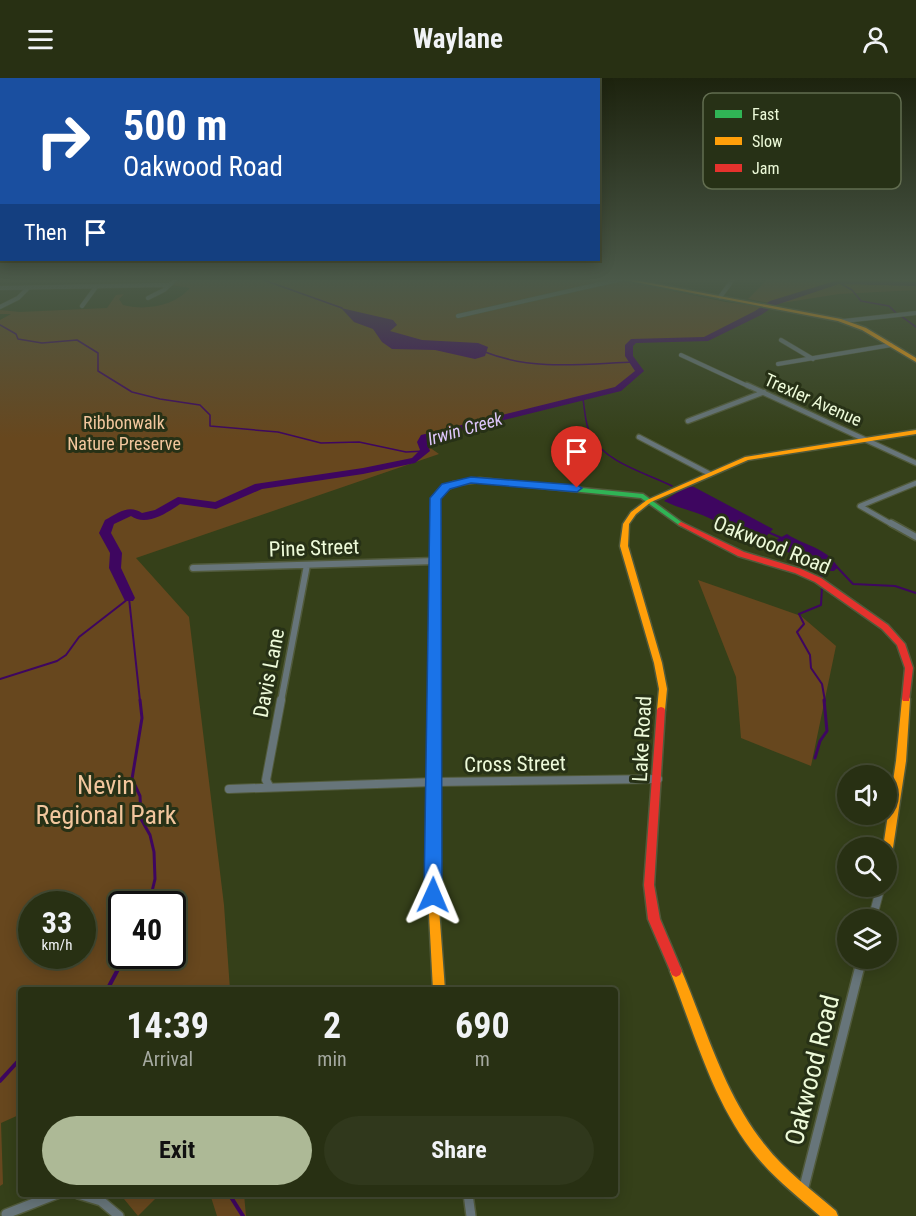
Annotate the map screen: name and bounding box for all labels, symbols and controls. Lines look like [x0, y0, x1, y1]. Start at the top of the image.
icon: menu [24, 23, 57, 56]
text: Waylane [413, 23, 503, 55]
icon: person [859, 23, 892, 56]
legend [703, 93, 901, 189]
text: 500 m [123, 101, 228, 150]
icon: right [24, 102, 102, 180]
text: Fast [752, 105, 779, 124]
text: Slow [752, 132, 782, 151]
text: Oakwood Road [123, 151, 283, 183]
text: Jam [752, 159, 779, 178]
icon: arrive [79, 216, 112, 249]
text: Then [24, 220, 67, 245]
street label: Trexler Avenue [761, 369, 865, 430]
water label: Irwin Creek [425, 408, 506, 449]
park label: Ribbonwalk Nature Preserve [67, 412, 181, 454]
pin [551, 426, 602, 488]
icon: arrive [560, 435, 593, 468]
street label: Oakwood Road [710, 511, 834, 579]
street label: Pine Street [268, 534, 360, 562]
street label: Davis Lane [249, 626, 289, 720]
street label: Lake Road [628, 695, 656, 783]
street label: Cross Street [464, 751, 566, 777]
map controls [837, 765, 897, 969]
button: sound [837, 765, 897, 825]
park label: Nevin Regional Park [35, 770, 177, 830]
button: search [837, 837, 897, 897]
position arrow [401, 863, 465, 927]
speed limit sign: 40 [108, 891, 186, 969]
text: 33 [42, 905, 72, 940]
button: layers [837, 909, 897, 969]
text: km/h [42, 936, 72, 954]
street label: Oakwood Road [779, 992, 845, 1148]
text: 14:39 [126, 1005, 209, 1047]
text: 2 [323, 1005, 341, 1047]
text: 690 [455, 1005, 510, 1047]
text: Arrival [142, 1047, 193, 1071]
text: min [317, 1047, 347, 1071]
text: m [475, 1047, 490, 1071]
button: Exit [42, 1116, 312, 1185]
button: Share [324, 1116, 594, 1185]

